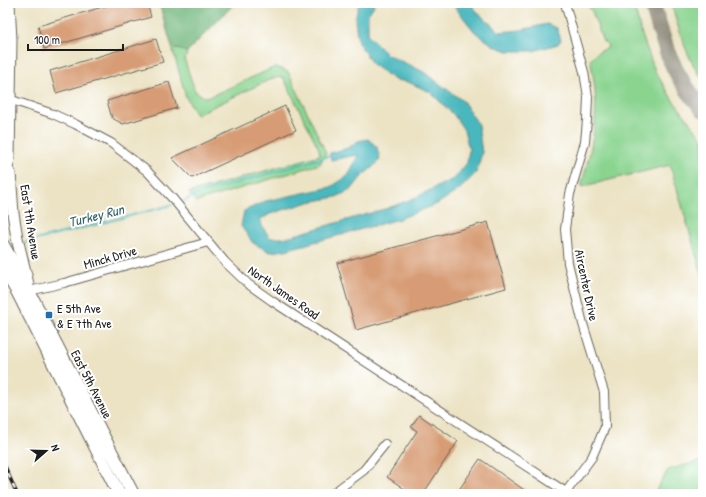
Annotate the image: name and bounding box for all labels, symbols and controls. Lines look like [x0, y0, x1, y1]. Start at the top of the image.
scale bar [28, 26, 123, 52]
text: 100 m [34, 31, 60, 48]
street label: East 7th Avenue [16, 183, 46, 261]
water label: Turkey Run [66, 199, 127, 232]
street label: Minck Drive [81, 241, 139, 273]
street label: Aircenter Drive [571, 248, 603, 322]
street label: North James Road [245, 261, 323, 323]
place label: E 5th Ave & E 7th Ave [57, 299, 112, 332]
marker: E 5th Ave & E 7th Ave [44, 310, 54, 320]
street label: East 5th Avenue [67, 347, 117, 421]
north arrow [26, 431, 66, 471]
text: N [48, 442, 63, 453]

